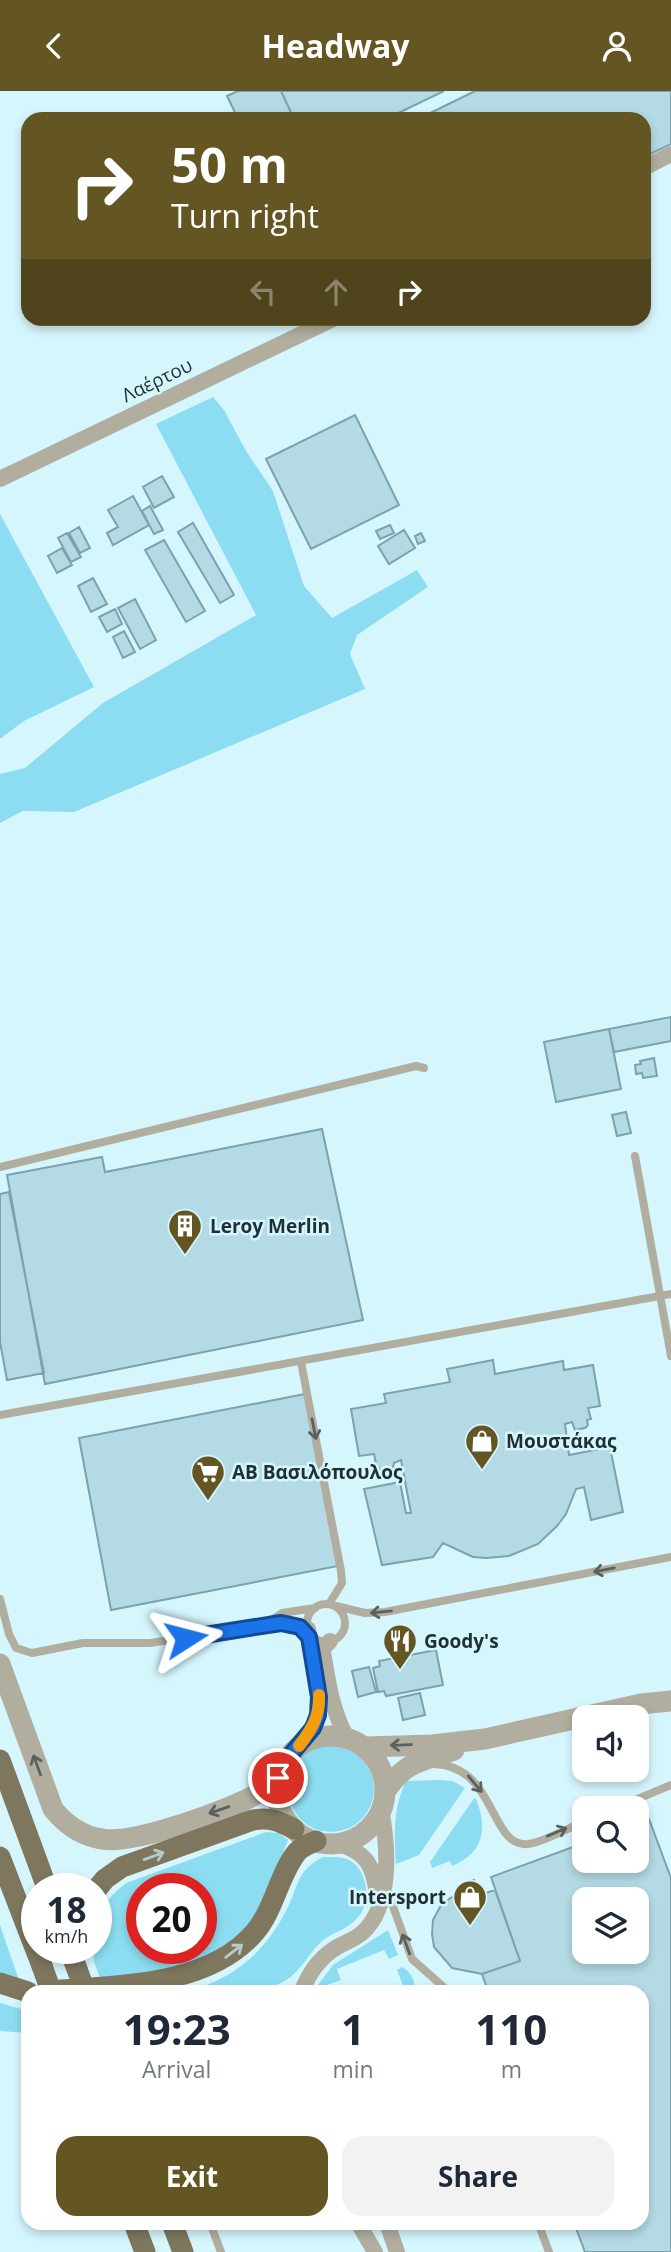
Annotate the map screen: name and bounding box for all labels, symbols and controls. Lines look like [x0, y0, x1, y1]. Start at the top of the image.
text: Headway [262, 24, 409, 67]
icon: back [35, 27, 73, 65]
icon: person [598, 27, 636, 65]
text: 50 m [171, 131, 288, 197]
icon: right [56, 140, 147, 231]
text: Turn right [171, 194, 319, 237]
icon: left [244, 273, 282, 311]
icon: ahead [317, 273, 355, 311]
icon: right [390, 273, 428, 311]
street label: Λαέρτου [117, 352, 197, 408]
building icon: Leroy Merlin [166, 1207, 204, 1256]
place label: Leroy Merlin [210, 1213, 330, 1239]
one-way arrow [307, 1417, 321, 1440]
shop icon: Μουστάκας [463, 1422, 501, 1471]
place label: Μουστάκας [506, 1428, 617, 1454]
supermarket icon: ΑΒ Βασιλόπουλος [189, 1453, 227, 1502]
place label: ΑΒ Βασιλόπουλος [232, 1459, 403, 1485]
one-way arrow [593, 1564, 616, 1578]
position arrow [149, 1601, 223, 1675]
one-way arrow [370, 1606, 392, 1619]
restaurant icon: Goody's [381, 1622, 419, 1671]
place label: Goody's [424, 1628, 499, 1654]
map controls [572, 1705, 649, 1964]
button: sound [572, 1705, 649, 1782]
one-way arrow [389, 1739, 412, 1752]
pin [248, 1748, 308, 1808]
one-way arrow [30, 1755, 42, 1777]
icon: arrive [259, 1759, 297, 1797]
one-way arrow [467, 1775, 483, 1793]
button: search [572, 1796, 649, 1873]
one-way arrow [208, 1805, 230, 1817]
one-way arrow [546, 1825, 568, 1838]
one-way arrow [142, 1848, 164, 1861]
speed limit sign: 20 [126, 1873, 217, 1964]
shop icon: Intersport [451, 1878, 489, 1927]
place label: Intersport [349, 1884, 446, 1910]
text: 18 [46, 1886, 87, 1933]
button: layers [572, 1887, 649, 1964]
text: km/h [45, 1924, 88, 1948]
one-way arrow [399, 1934, 411, 1956]
one-way arrow [224, 1943, 242, 1958]
text: 19:23 [123, 2000, 231, 2057]
text: 1 [341, 2000, 365, 2057]
text: 110 [475, 2000, 547, 2057]
text: Arrival [142, 2053, 211, 2085]
text: min [332, 2053, 374, 2085]
text: m [501, 2053, 522, 2085]
button: Exit [56, 2136, 328, 2216]
button: Share [342, 2136, 614, 2216]

